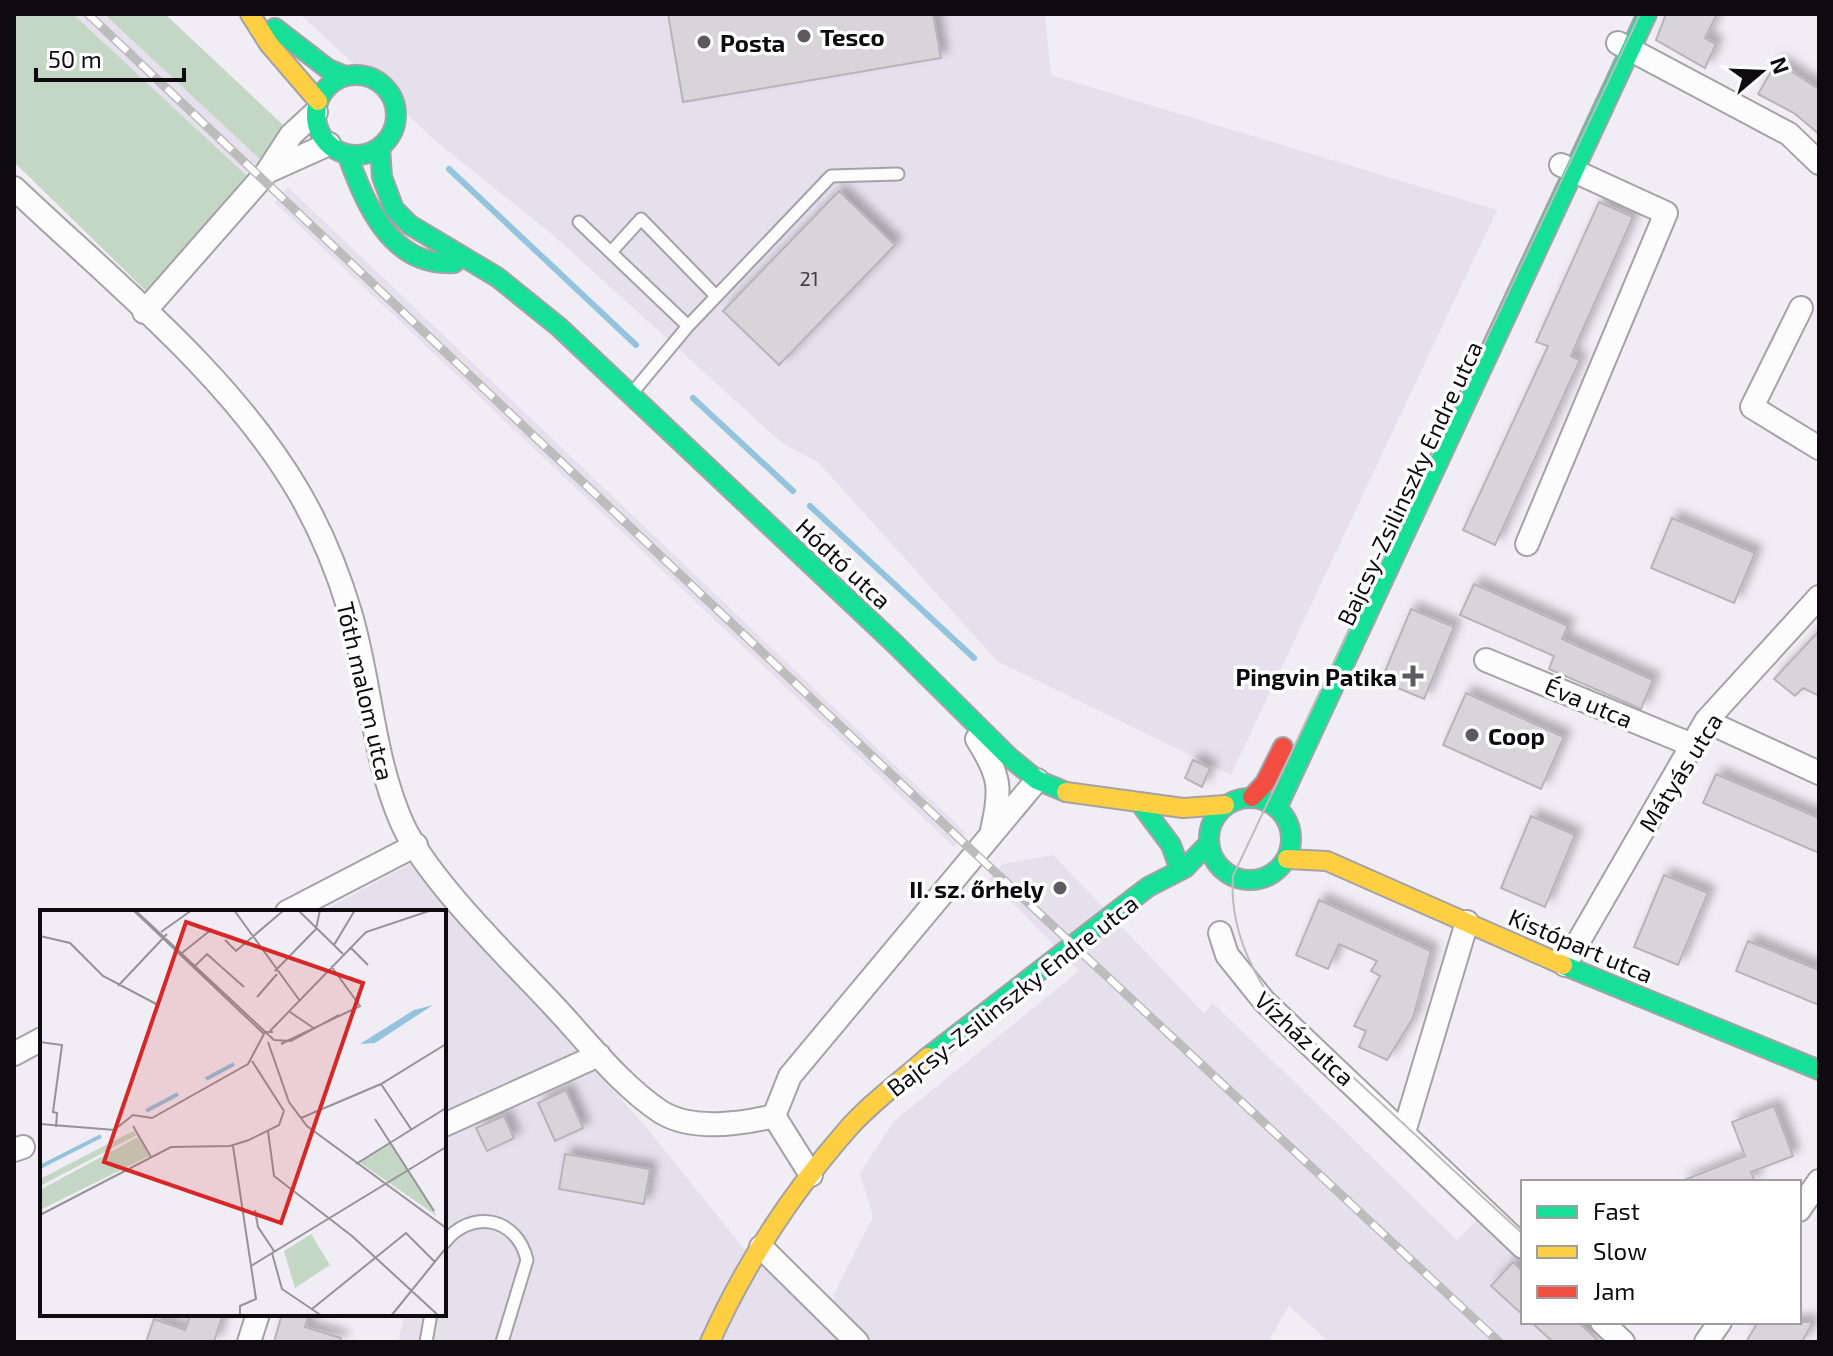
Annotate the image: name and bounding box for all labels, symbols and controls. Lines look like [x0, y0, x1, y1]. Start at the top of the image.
place label: Tesco [820, 22, 885, 51]
marker: Tesco [795, 27, 813, 45]
place label: Posta [720, 28, 785, 57]
scale bar [36, 32, 184, 82]
north arrow [1721, 32, 1801, 112]
marker: Posta [695, 33, 713, 51]
text: 50 m [48, 44, 102, 73]
text: N [1766, 53, 1796, 77]
house number: 21 [799, 266, 819, 290]
street label: Bajcsy-Zsilinszky Endre utca [1330, 336, 1488, 630]
street label: Hódtó utca [790, 512, 898, 614]
street label: Tóth malom utca [331, 599, 401, 783]
place label: Pingvin Patika [1235, 662, 1397, 691]
marker: Pingvin Patika [1404, 667, 1422, 685]
street label: Éva utca [1541, 671, 1637, 733]
street label: Mátyás utca [1632, 707, 1728, 837]
place label: Coop [1488, 721, 1545, 750]
marker: Coop [1463, 726, 1481, 744]
place label: II. sz. őrhely [909, 874, 1044, 903]
marker: II. sz. őrhely [1051, 879, 1069, 897]
street label: Bajcsy-Zsilinszky Endre utca [881, 888, 1143, 1102]
street label: Kistópart utca [1504, 902, 1658, 988]
inset map [40, 910, 446, 1316]
street label: Vízház utca [1249, 985, 1361, 1091]
legend [1521, 1180, 1801, 1324]
text: Fast [1593, 1196, 1640, 1225]
text: Slow [1593, 1236, 1647, 1265]
text: Jam [1593, 1276, 1635, 1305]

